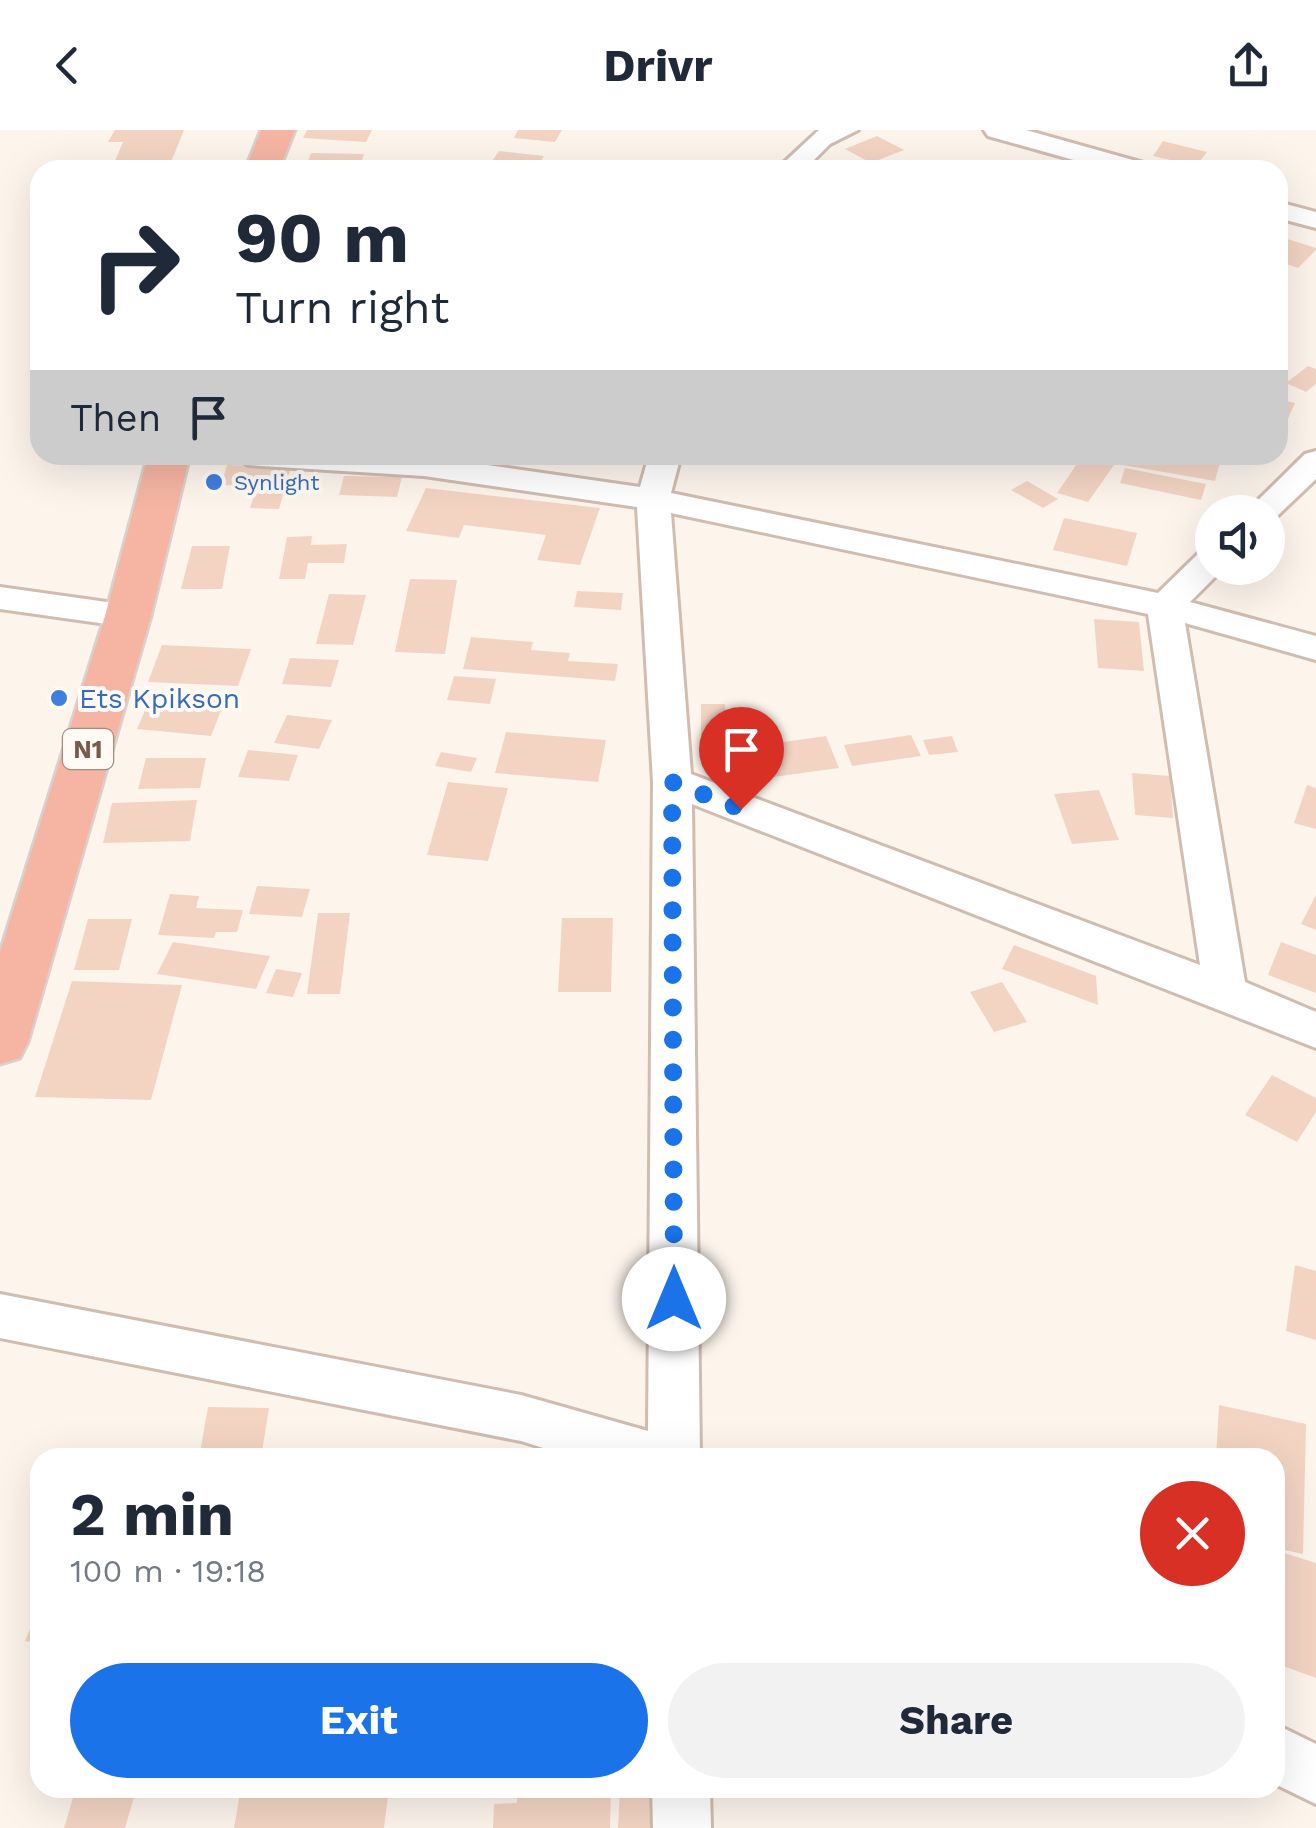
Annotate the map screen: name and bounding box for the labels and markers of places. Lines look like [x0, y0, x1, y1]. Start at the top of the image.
place label: Synlight [234, 470, 319, 495]
marker: Synlight [203, 471, 225, 493]
place label: Ets Kpikson [79, 682, 240, 715]
marker: Ets Kpikson [48, 687, 70, 709]
pin [699, 707, 784, 810]

